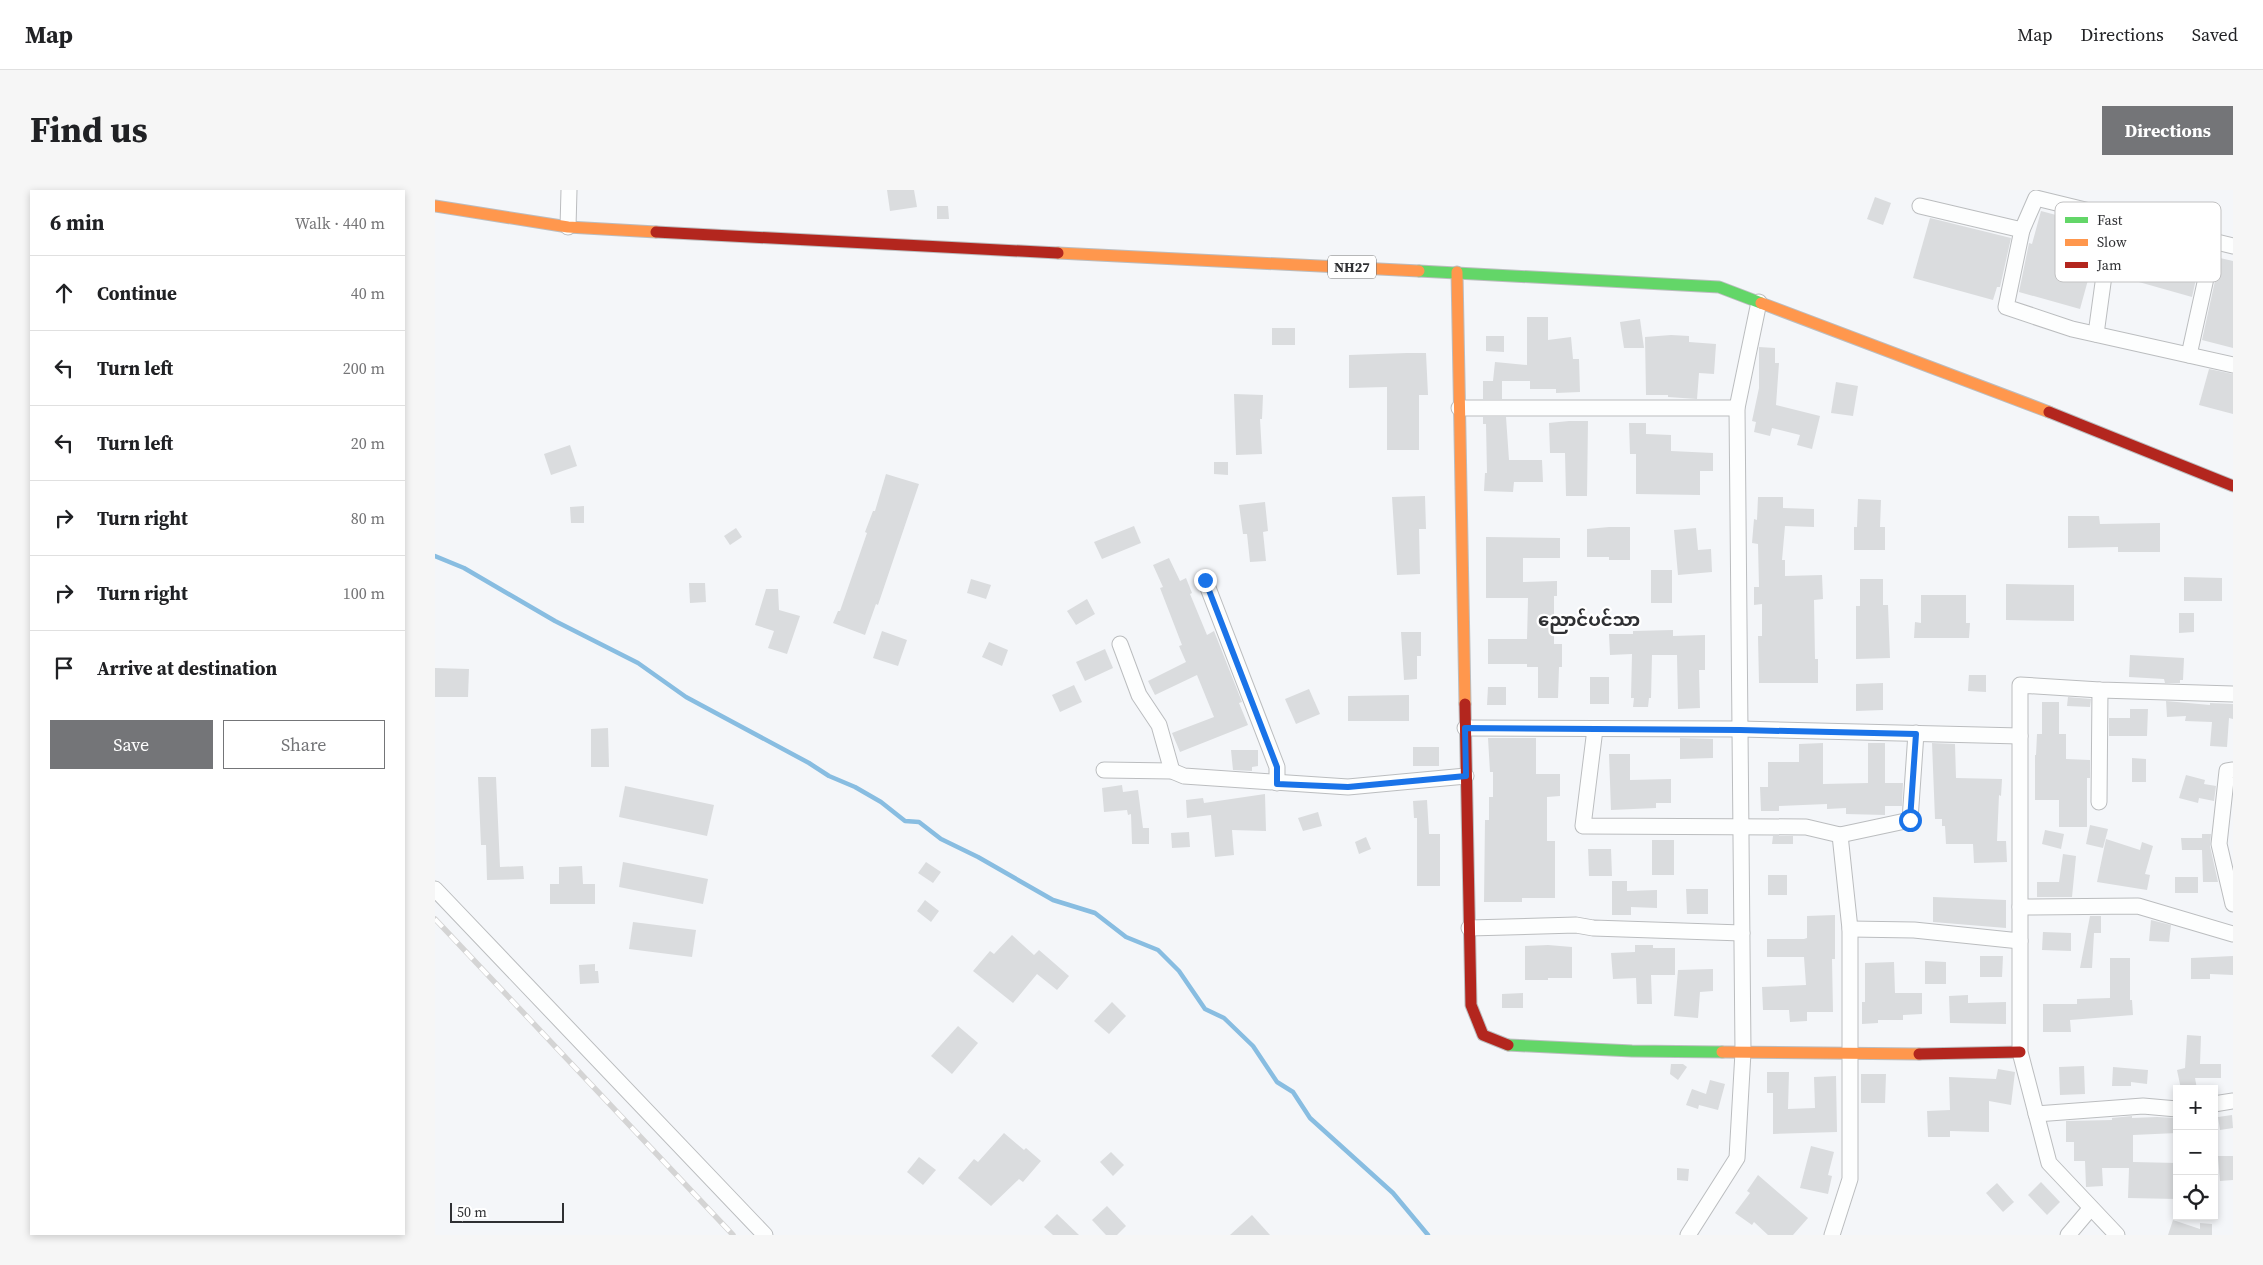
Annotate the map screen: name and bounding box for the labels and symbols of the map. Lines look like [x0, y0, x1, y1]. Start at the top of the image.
legend [2055, 202, 2221, 282]
text: Fast [2097, 210, 2123, 230]
text: Slow [2097, 232, 2127, 252]
text: Jam [2096, 255, 2122, 275]
road number: NH27 [1328, 256, 1376, 278]
route end [1194, 569, 1217, 592]
district label: ညောင်ပင်သာ [1538, 607, 1640, 634]
route start [1899, 809, 1922, 832]
scale bar [450, 1200, 564, 1223]

